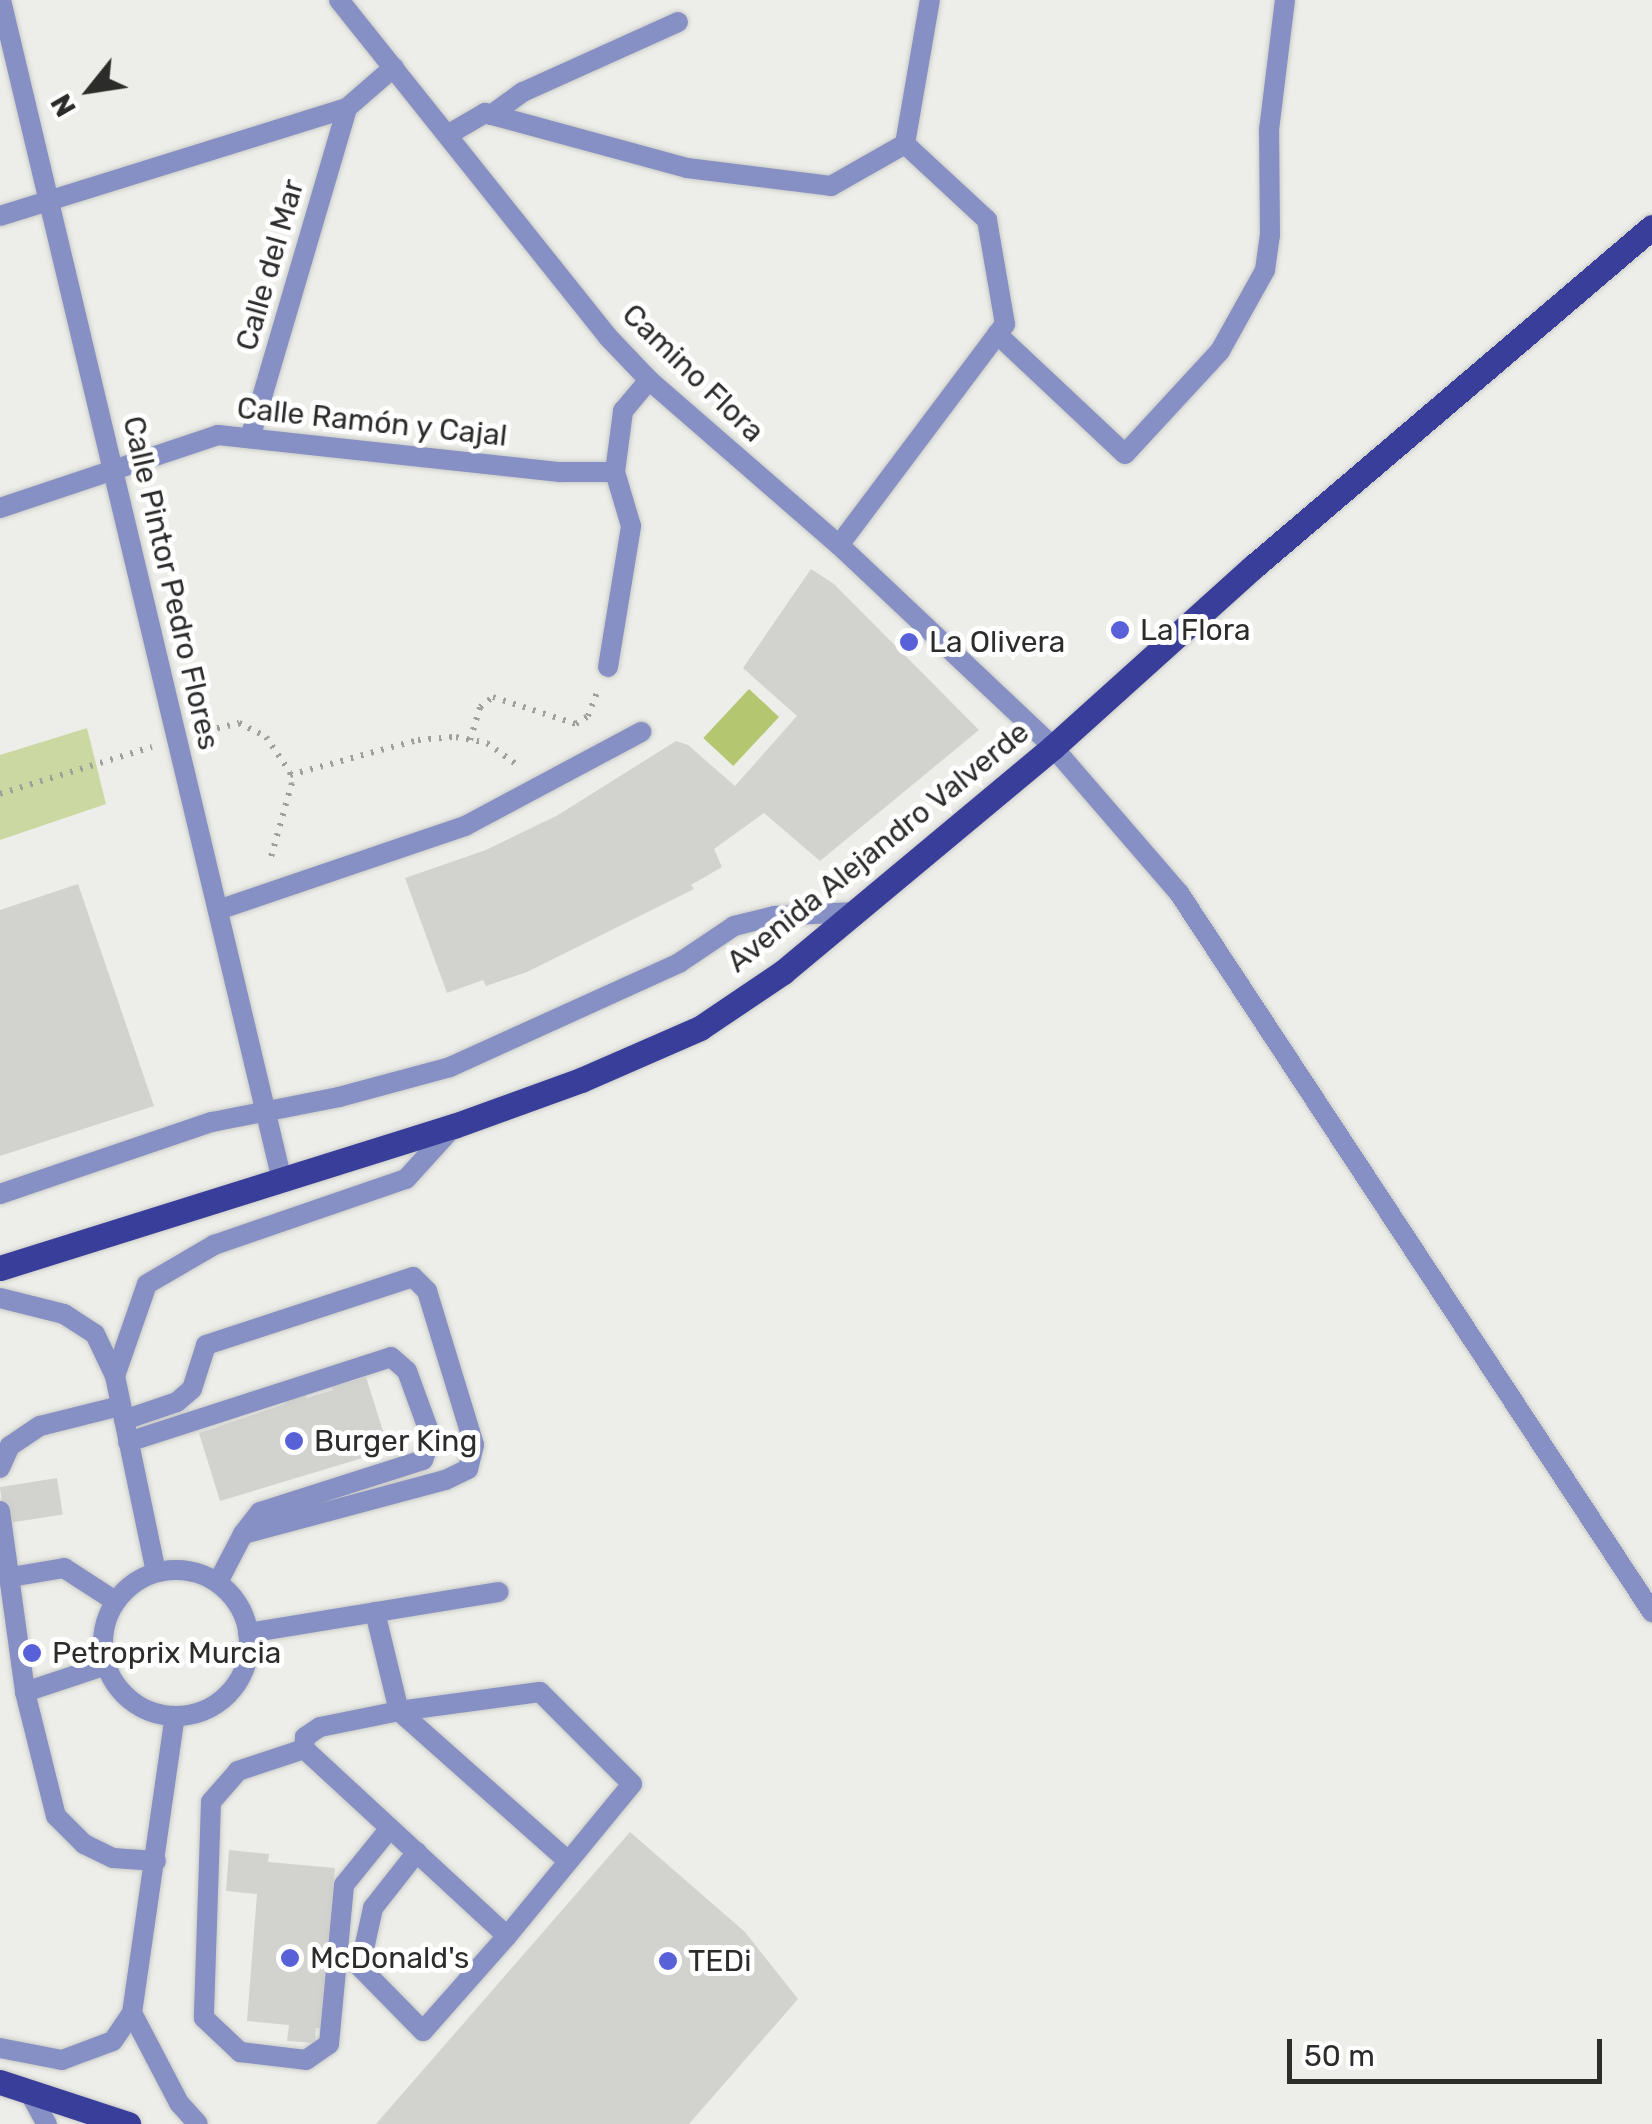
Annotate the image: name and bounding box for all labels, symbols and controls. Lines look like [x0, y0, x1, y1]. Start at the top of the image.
north arrow [40, 40, 140, 140]
text: N [44, 88, 83, 122]
street label: Calle del Mar [228, 175, 312, 355]
street label: Camino Flora [615, 297, 771, 449]
street label: Calle Ramón y Cajal [234, 390, 510, 454]
street label: Calle Pintor Pedro Flores [115, 412, 227, 754]
place label: La Flora [1140, 612, 1251, 648]
marker: La Flora [1109, 619, 1131, 641]
place label: La Olivera [929, 624, 1065, 660]
marker: La Olivera [898, 631, 920, 653]
street label: Avenida Alejandro Valverde [719, 714, 1037, 980]
place label: Burger King [314, 1423, 478, 1459]
marker: Burger King [283, 1430, 305, 1452]
place label: Petroprix Murcia [52, 1635, 281, 1671]
marker: Petroprix Murcia [21, 1642, 43, 1664]
place label: McDonald's [310, 1940, 469, 1976]
place label: TEDi [688, 1943, 751, 1979]
marker: McDonald's [279, 1947, 301, 1969]
marker: TEDi [657, 1950, 679, 1972]
scale bar [1292, 2019, 1607, 2081]
text: 50 m [1304, 2038, 1375, 2074]

